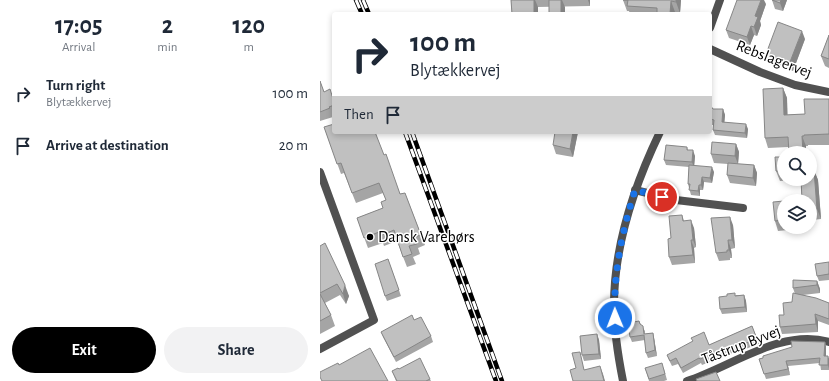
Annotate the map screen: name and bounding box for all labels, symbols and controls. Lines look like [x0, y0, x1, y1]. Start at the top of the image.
text: 17:05 [55, 14, 102, 38]
text: 2 [162, 14, 173, 38]
text: 120 [233, 14, 265, 38]
icon: right [344, 28, 396, 80]
text: 100 m [410, 29, 476, 57]
street label: Rebslagervej [733, 37, 814, 82]
text: Arrival [62, 41, 95, 54]
text: min [157, 41, 178, 54]
text: m [244, 41, 254, 54]
text: Blytækkervej [410, 62, 501, 80]
text: Turn right [46, 78, 105, 93]
icon: right [12, 83, 34, 105]
text: 100 m [273, 86, 308, 101]
text: Blytækkervej [46, 96, 111, 109]
icon: arrive [382, 104, 404, 126]
text: Then [344, 107, 374, 122]
icon: arrive [12, 135, 34, 157]
text: Arrive at destination [46, 138, 169, 153]
text: 20 m [279, 138, 308, 153]
map controls [777, 146, 817, 234]
button: search [777, 146, 817, 186]
pin [645, 180, 679, 214]
icon: arrive [651, 186, 673, 208]
button: layers [777, 194, 817, 234]
place label: Dansk Varebørs [378, 229, 475, 245]
marker: Dansk Varebørs [365, 232, 375, 242]
position arrow [594, 297, 636, 339]
street label: Tåstrup Byvej [699, 323, 783, 368]
button: Exit [12, 327, 156, 373]
button: Share [164, 327, 308, 373]

